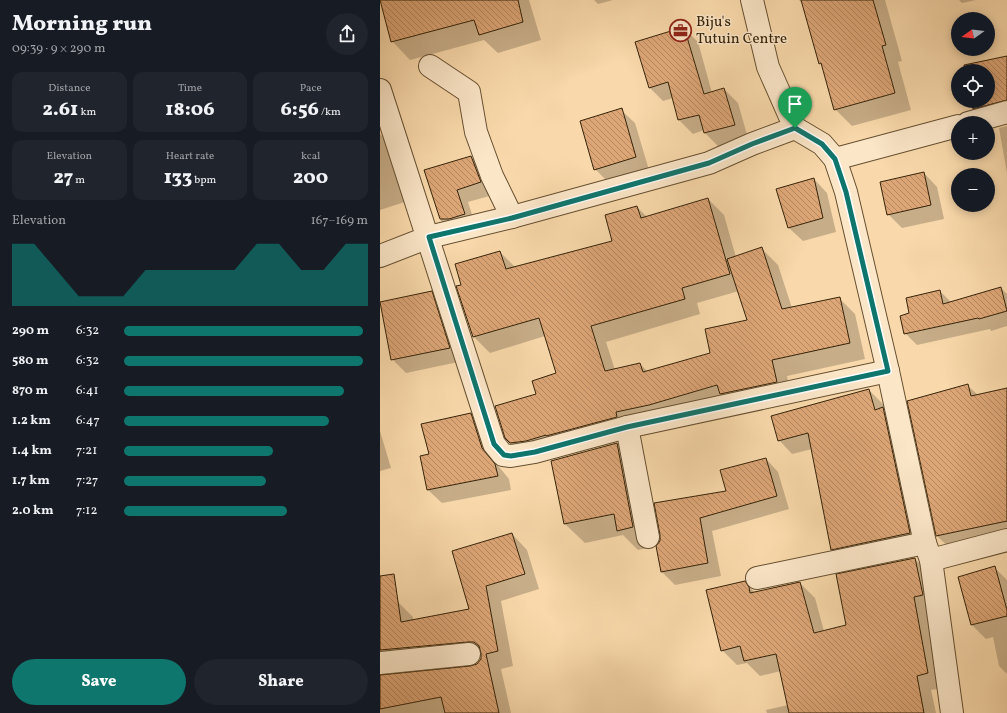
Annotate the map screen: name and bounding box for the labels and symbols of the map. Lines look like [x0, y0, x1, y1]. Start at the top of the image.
place label: Biju's Tutuin Centre [696, 12, 787, 50]
north arrow [951, 12, 995, 56]
office icon: Biju's Tutuin Centre [667, 18, 693, 44]
pin [778, 87, 812, 128]

